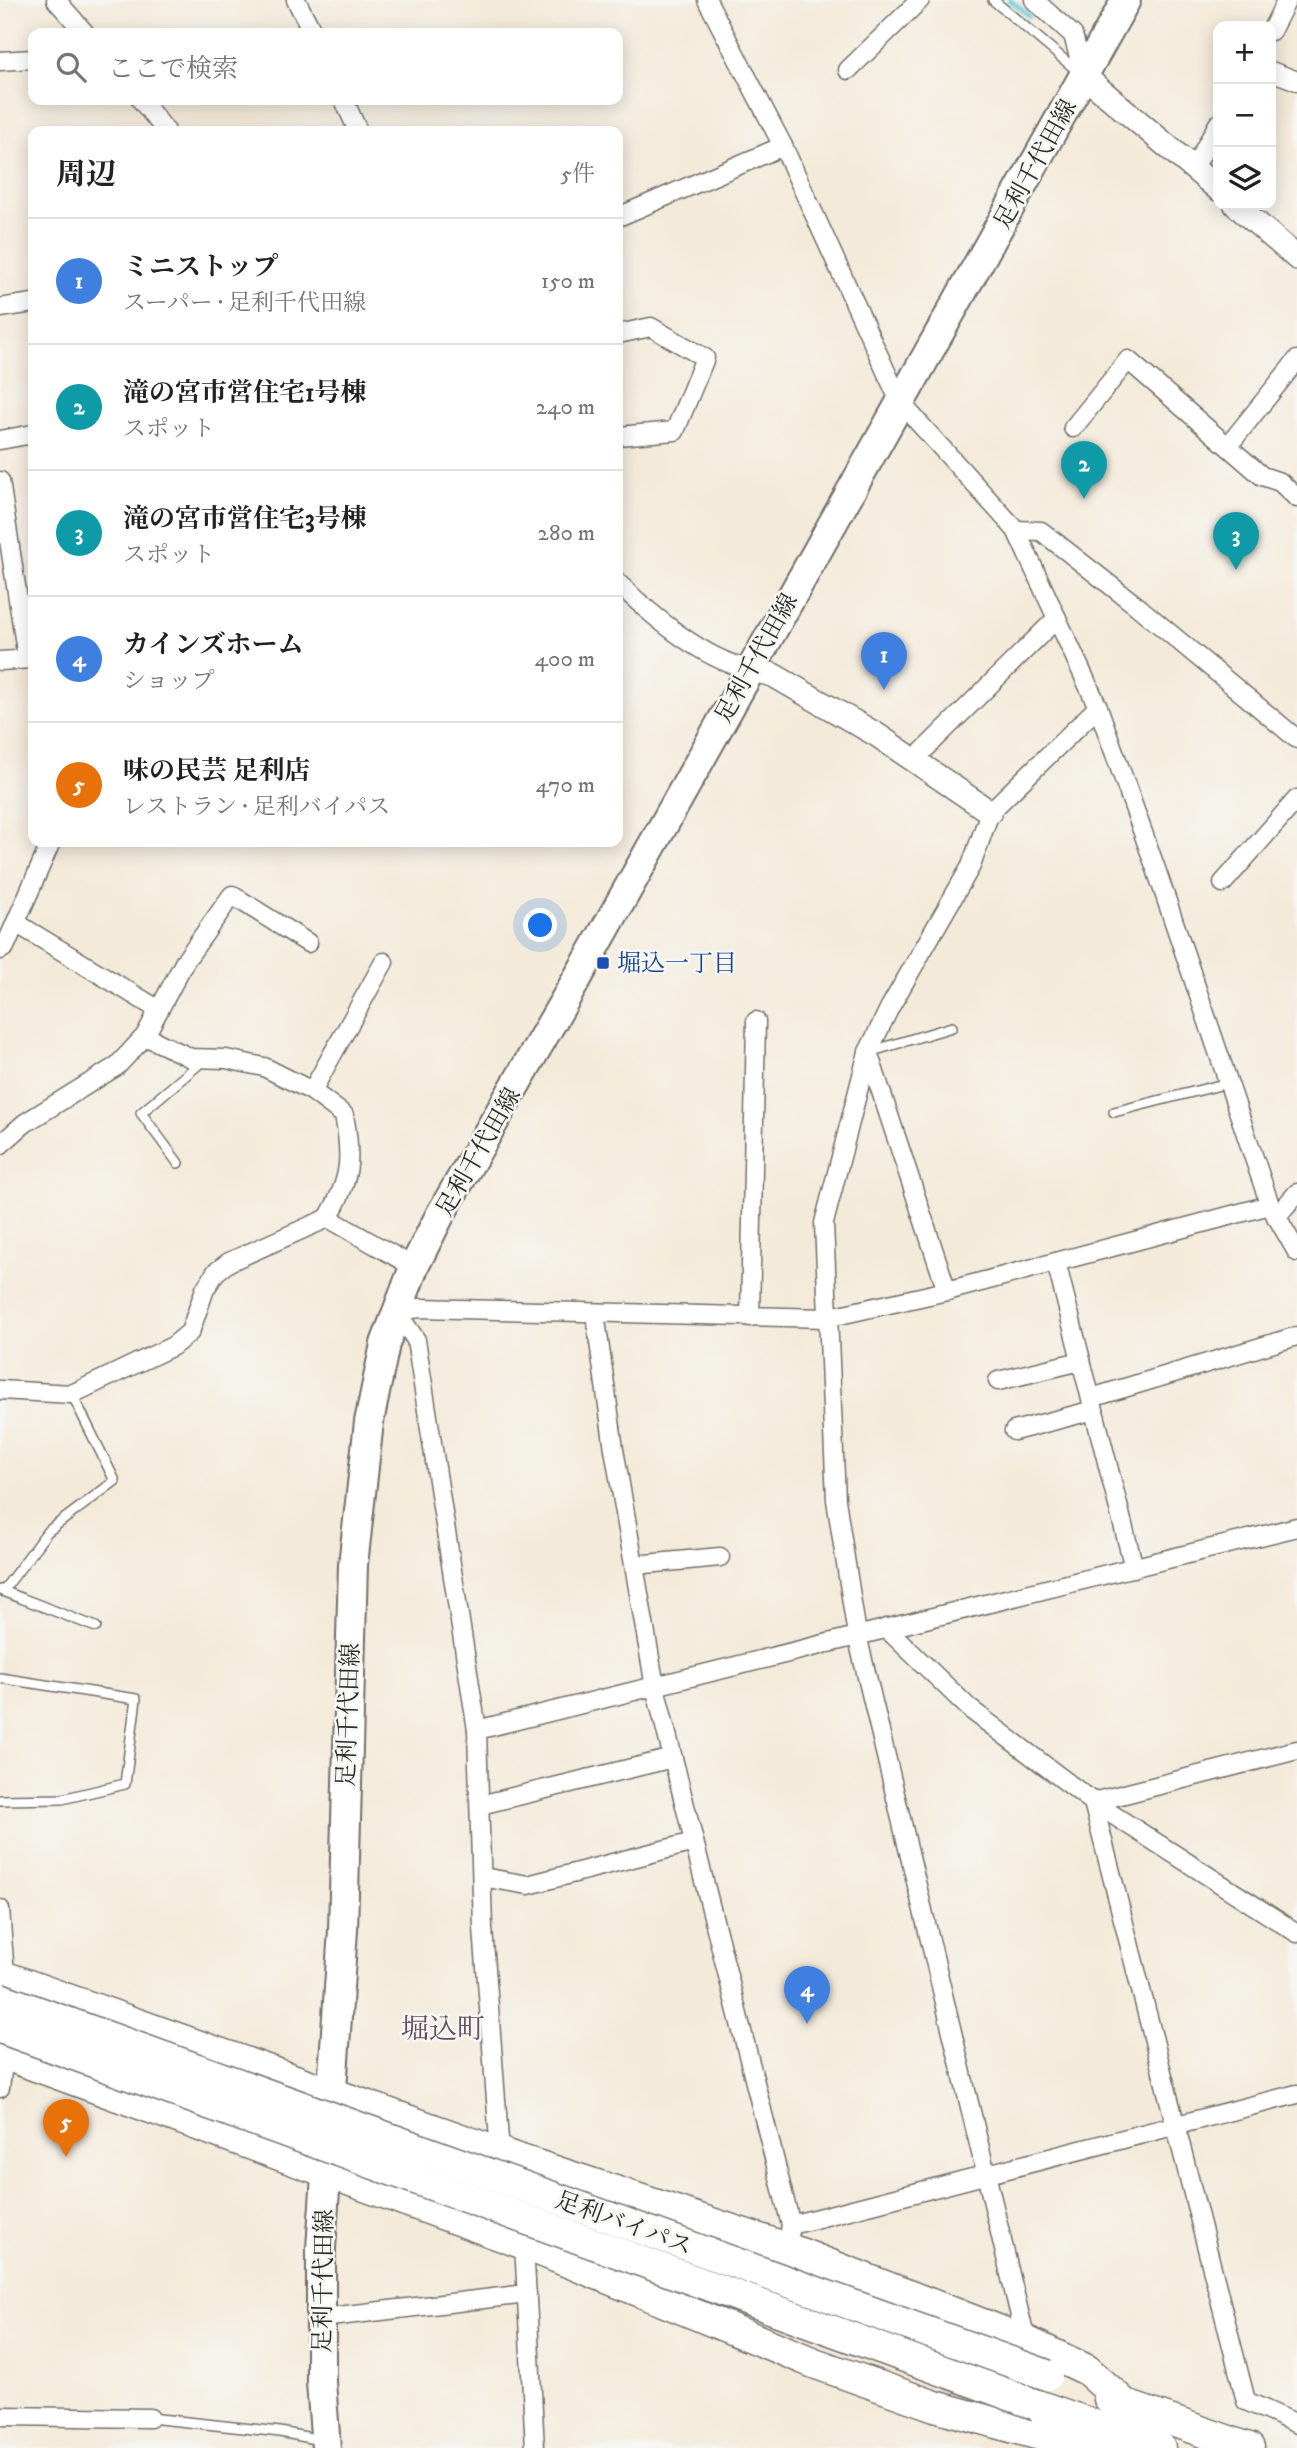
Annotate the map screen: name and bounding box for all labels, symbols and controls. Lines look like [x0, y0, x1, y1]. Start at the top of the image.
map controls [1213, 21, 1276, 210]
button: + [1213, 21, 1276, 84]
search box [28, 28, 623, 105]
icon: search [52, 48, 90, 86]
text: ここで検索 [108, 53, 238, 86]
button: − [1213, 84, 1276, 147]
street label: 足利千代田線 [988, 94, 1084, 235]
button: layers [1213, 147, 1276, 210]
text: 周辺 [56, 157, 116, 194]
text: 5件 [561, 160, 595, 189]
text: ミニストップ [123, 251, 278, 284]
text: 1 [75, 267, 83, 296]
text: 150 m [541, 267, 595, 296]
text: スーパー · 足利千代田線 [123, 289, 366, 318]
text: 滝の宮市営住宅1号棟 [123, 377, 367, 410]
text: 2 [73, 393, 85, 422]
text: 240 m [536, 393, 595, 422]
text: スポット [123, 415, 215, 444]
pin: 2 [1061, 441, 1107, 499]
text: 滝の宮市営住宅3号棟 [123, 503, 367, 536]
pin: 3 [1213, 512, 1259, 570]
text: 3 [75, 519, 83, 548]
text: 280 m [538, 519, 595, 548]
text: スポット [123, 541, 215, 570]
street label: 足利千代田線 [709, 588, 805, 729]
text: カインズホーム [123, 629, 303, 662]
pin: 1 [861, 632, 907, 690]
text: 4 [72, 645, 86, 674]
text: 400 m [535, 645, 595, 674]
text: ショップ [123, 667, 215, 696]
text: 味の民芸 足利店 [123, 755, 311, 788]
text: 5 [73, 771, 85, 800]
text: 470 m [536, 771, 595, 800]
text: レストラン · 足利バイパス [123, 793, 390, 822]
your location [523, 908, 557, 942]
place label: 堀込一丁目 [617, 949, 737, 979]
marker: 堀込一丁目 [595, 955, 611, 971]
street label: 足利千代田線 [430, 1083, 528, 1222]
street label: 足利千代田線 [331, 1643, 367, 1788]
pin: 4 [784, 1966, 830, 2024]
district label: 堀込町 [401, 2012, 485, 2047]
pin: 5 [43, 2099, 89, 2157]
street label: 足利バイパス [551, 2185, 696, 2263]
street label: 足利千代田線 [308, 2209, 340, 2353]

